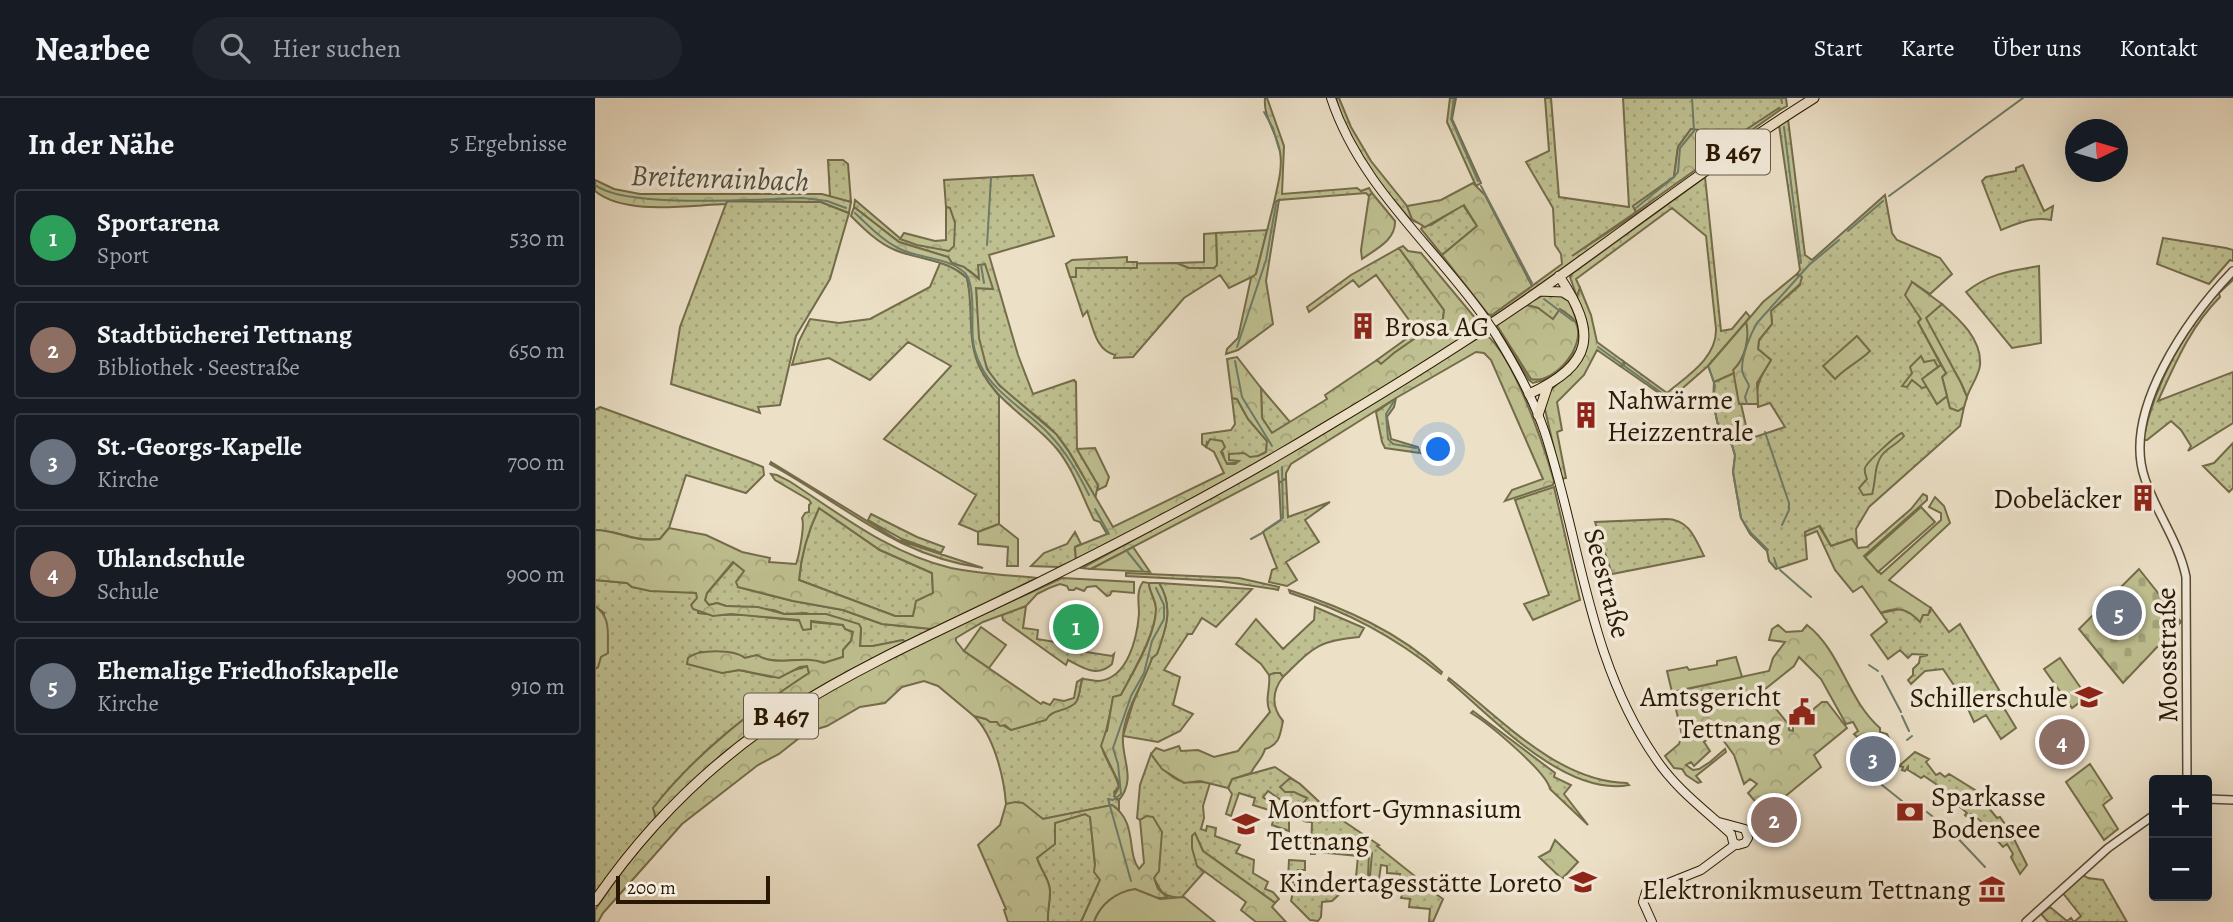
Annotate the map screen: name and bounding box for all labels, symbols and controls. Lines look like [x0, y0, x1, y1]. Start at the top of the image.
search box [192, 17, 682, 80]
text: Nearbee [35, 26, 150, 71]
icon: search [216, 29, 254, 67]
text: Hier suchen [272, 31, 401, 66]
text: Start [1814, 32, 1863, 64]
text: Karte [1901, 32, 1955, 64]
text: Über uns [1993, 32, 2082, 64]
text: Kontakt [2120, 32, 2198, 64]
north arrow [2065, 119, 2128, 182]
text: In der Nähe [28, 124, 174, 164]
text: 5 Ergebnisse [449, 128, 567, 159]
road number: B 467 [1696, 130, 1770, 174]
water label: Breitenrainbach [630, 155, 810, 201]
text: Sportarena [97, 205, 220, 240]
text: 1 [49, 223, 57, 254]
text: 530 m [510, 223, 565, 254]
text: Sport [97, 240, 149, 271]
place label: Brosa AG [1384, 308, 1489, 346]
building icon: Brosa AG [1348, 311, 1378, 341]
text: Stadtbücherei Tettnang [97, 317, 352, 352]
text: 2 [47, 335, 59, 366]
text: 650 m [509, 335, 565, 366]
text: Bibliothek · Seestraße [97, 352, 300, 383]
place label: Nahwärme Heizzentrale [1607, 381, 1754, 451]
building icon: Nahwärme Heizzentrale [1571, 400, 1601, 430]
text: St.-Georgs-Kapelle [97, 429, 302, 464]
your location [1421, 432, 1455, 466]
text: 3 [48, 447, 58, 478]
text: 700 m [507, 447, 565, 478]
text: Kirche [97, 464, 159, 495]
place label: Dobeläcker [1993, 480, 2122, 518]
building icon: Dobeläcker [2128, 483, 2158, 513]
street label: Seestraße [1574, 524, 1640, 642]
text: Uhlandschule [97, 541, 245, 576]
text: 4 [48, 559, 58, 590]
text: 900 m [506, 559, 565, 590]
text: Schule [97, 576, 159, 607]
pin: 5 [2096, 587, 2142, 639]
street label: Moosstraße [2147, 587, 2187, 723]
pin: 1 [1053, 601, 1099, 653]
text: Ehemalige Friedhofskapelle [97, 653, 399, 688]
text: 5 [48, 671, 58, 702]
text: 910 m [511, 671, 565, 702]
place label: Amtsgericht Tettnang [1639, 678, 1781, 748]
place label: Schillerschule [1909, 679, 2068, 717]
school or university icon: Schillerschule [2074, 682, 2104, 712]
text: Kirche [97, 688, 159, 719]
road number: B 467 [744, 694, 818, 738]
public building icon: Amtsgericht Tettnang [1787, 697, 1817, 727]
pin: 4 [2039, 716, 2085, 768]
pin: 3 [1850, 733, 1896, 785]
map controls [2149, 775, 2212, 901]
button: + [2149, 775, 2212, 838]
place label: Sparkasse Bodensee [1931, 778, 2046, 848]
place label: Montfort-Gymnasium Tettnang [1267, 790, 1522, 860]
pin: 2 [1751, 794, 1797, 846]
bank icon: Sparkasse Bodensee [1895, 797, 1925, 827]
school or university icon: Montfort-Gymnasium Tettnang [1231, 809, 1261, 839]
button: − [2149, 838, 2212, 901]
place label: Kindertagesstätte Loreto [1278, 864, 1562, 902]
school or university icon: Kindertagesstätte Loreto [1568, 867, 1598, 897]
place label: Elektronikmuseum Tettnang [1642, 871, 1971, 909]
scale bar [616, 873, 770, 905]
museum icon: Elektronikmuseum Tettnang [1977, 874, 2007, 904]
text: 200 m [627, 875, 676, 901]

